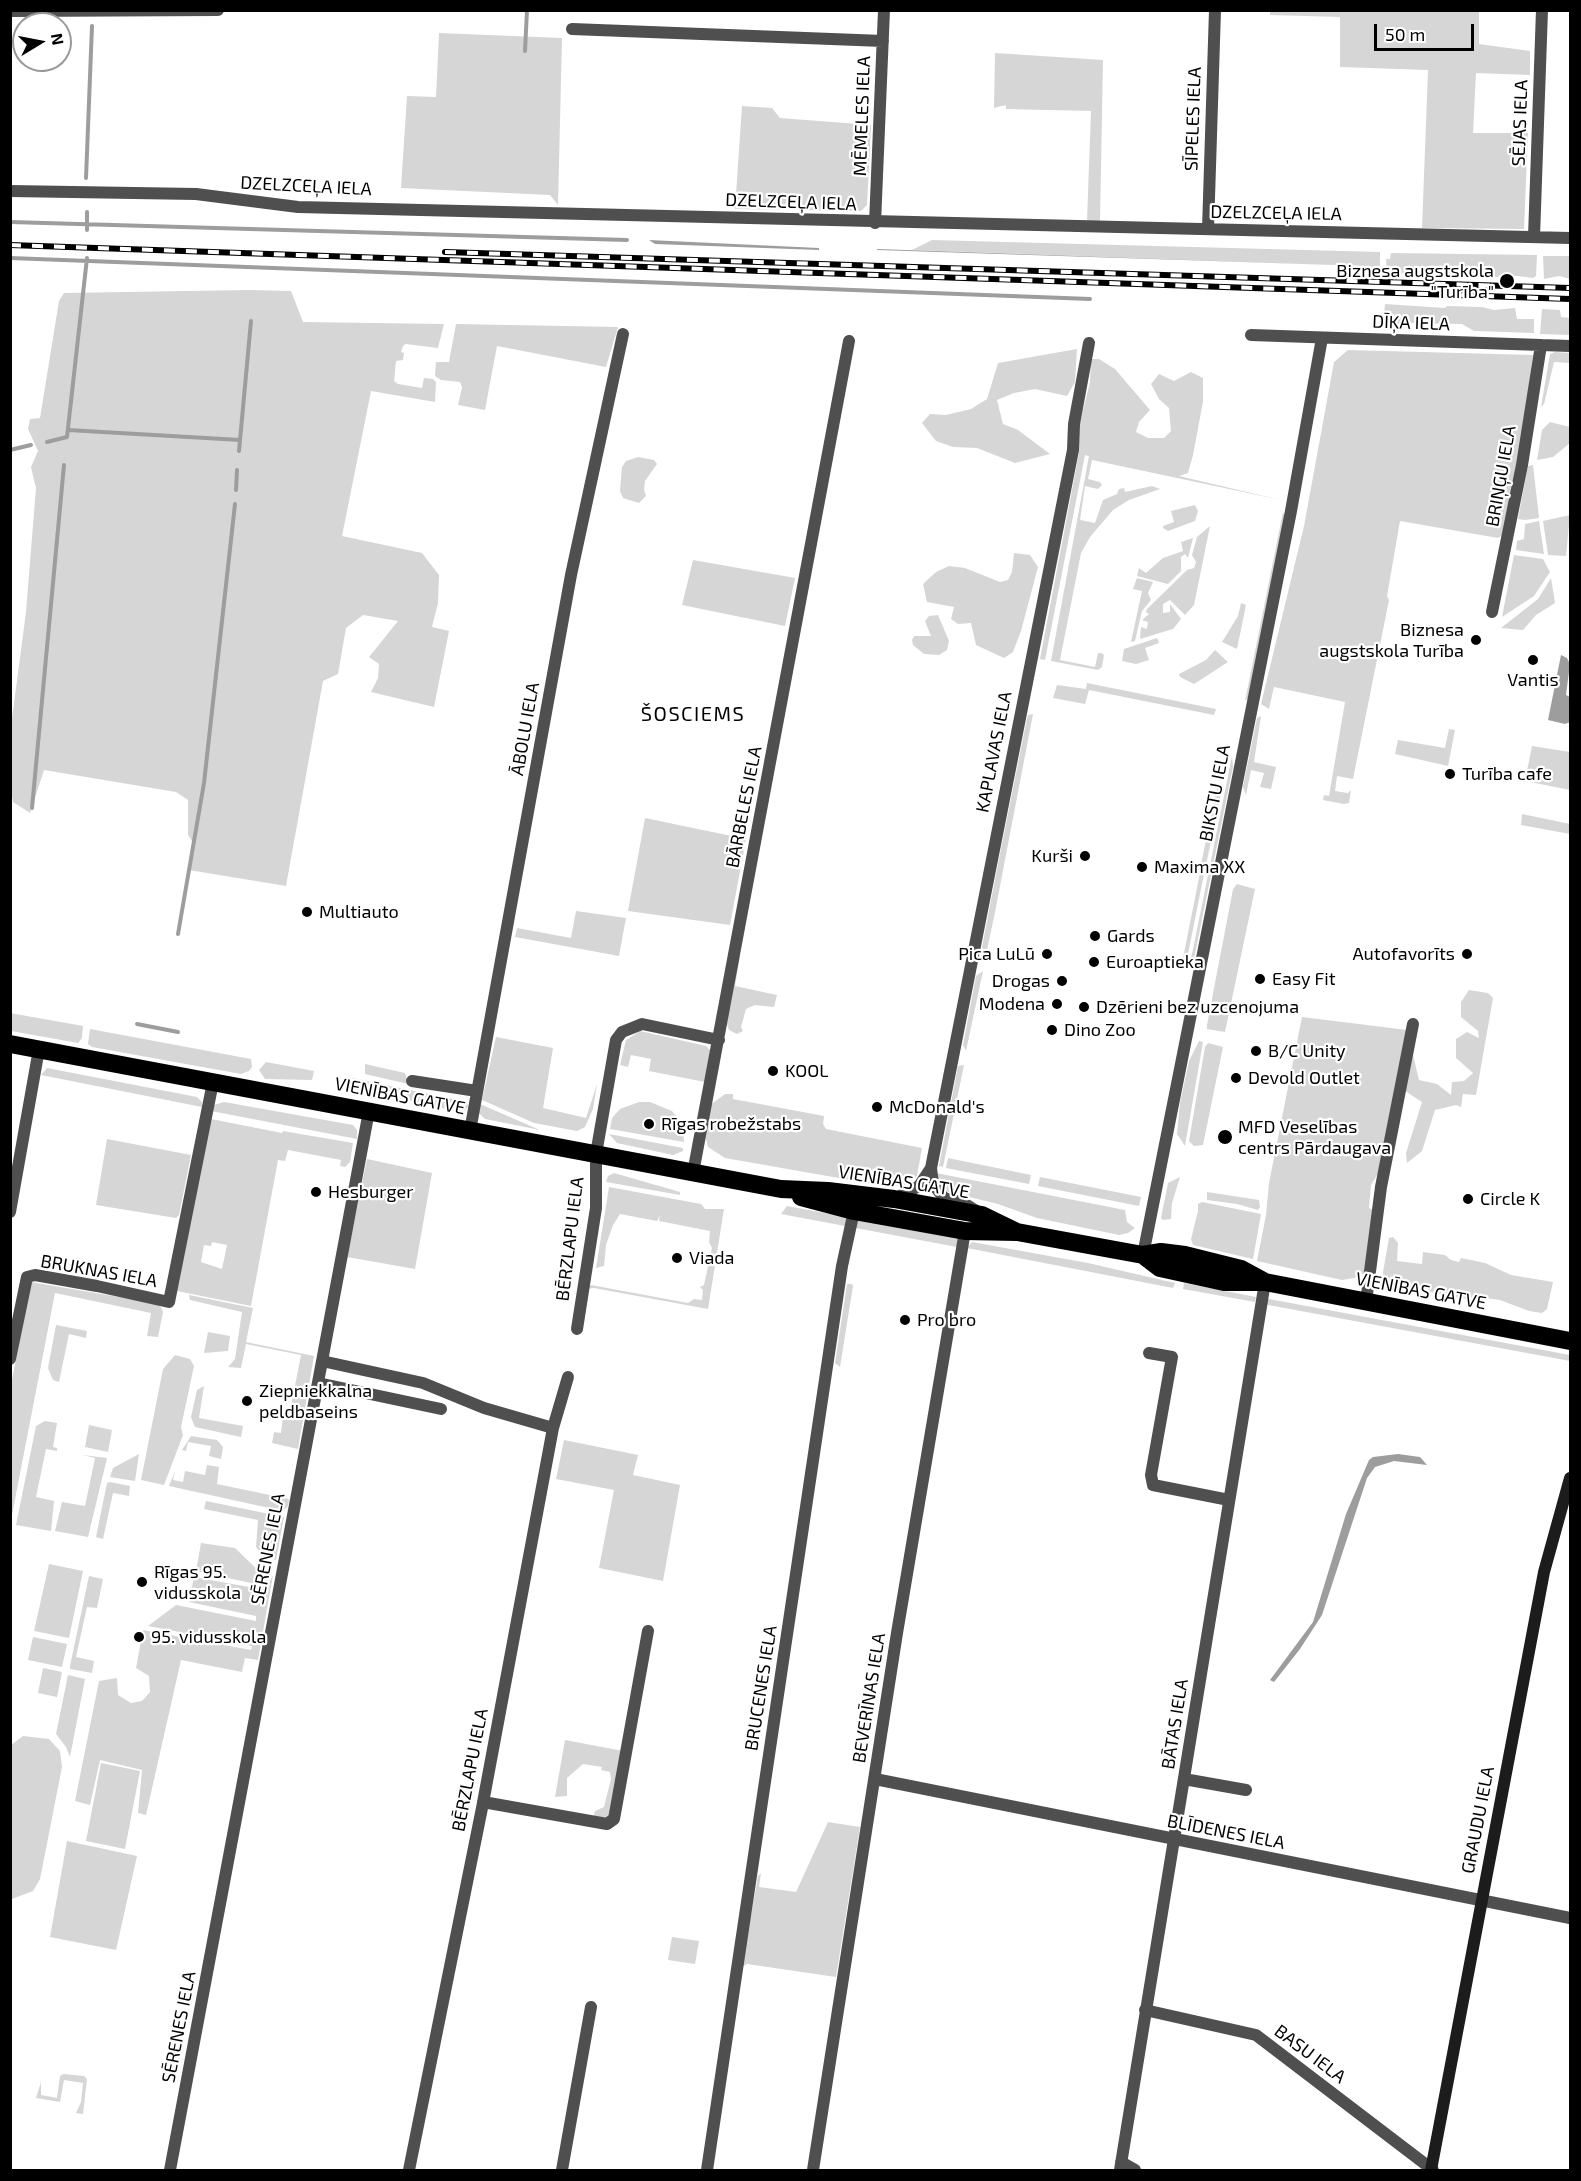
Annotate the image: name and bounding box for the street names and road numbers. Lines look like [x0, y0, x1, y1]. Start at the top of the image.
street label: MĒMELES IELA [849, 55, 875, 177]
street label: SĪPELES IELA [1180, 67, 1206, 171]
street label: SĒJAS IELA [1508, 79, 1532, 167]
street label: DZELZCEĻA IELA [240, 172, 372, 200]
street label: DZELZCEĻA IELA [725, 189, 857, 215]
street label: DZELZCEĻA IELA [1210, 201, 1342, 225]
street label: DĪĶA IELA [1372, 311, 1450, 335]
street label: BRIŅĢU IELA [1481, 424, 1521, 528]
street label: ĀBOLU IELA [506, 681, 544, 777]
street label: KAPLAVAS IELA [972, 689, 1016, 815]
street label: BIKSTU IELA [1195, 743, 1235, 843]
street label: BĀRBELES IELA [722, 744, 766, 870]
street label: VIENĪBAS GATVE [333, 1073, 467, 1119]
street label: VIENĪBAS GATVE [837, 1161, 971, 1203]
street label: BĒRZLAPU IELA [552, 1176, 588, 1302]
street label: BRUKNAS IELA [39, 1250, 159, 1292]
street label: VIENĪBAS GATVE [1354, 1268, 1488, 1314]
street label: SĒRENES IELA [247, 1491, 289, 1607]
street label: BRUCENES IELA [740, 1624, 782, 1752]
street label: BEVERĪNAS IELA [848, 1631, 890, 1765]
street label: BĀTAS IELA [1157, 1677, 1193, 1771]
street label: BĒRZLAPU IELA [447, 1707, 493, 1833]
street label: GRAUDU IELA [1457, 1765, 1499, 1875]
street label: BLĪDENES IELA [1165, 1810, 1287, 1854]
street label: SĒRENES IELA [158, 1969, 200, 2085]
street label: BASU IELA [1270, 2020, 1350, 2088]

